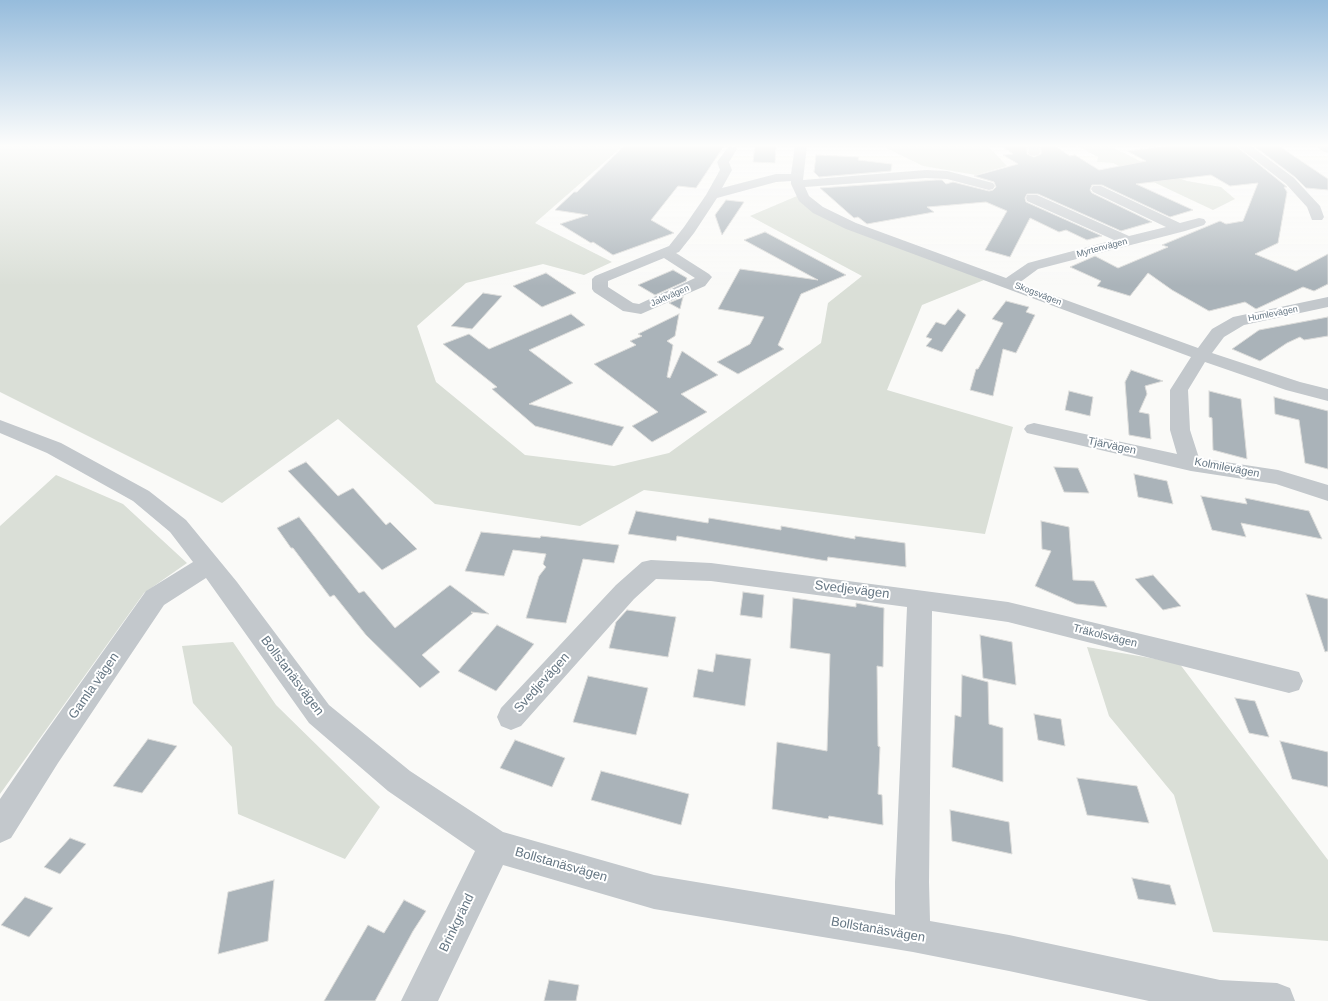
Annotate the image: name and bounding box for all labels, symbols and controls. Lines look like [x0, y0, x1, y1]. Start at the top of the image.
street label: Myrtenvägen [1075, 236, 1129, 260]
street label: Skogsvägen [1013, 280, 1063, 308]
street label: Jaktvägen [649, 283, 691, 309]
street label: Humlevägen [1247, 304, 1299, 324]
street label: Tjärvägen [1087, 434, 1137, 458]
street label: Kolmilevägen [1193, 455, 1261, 481]
street label: Svedjevägen [814, 578, 890, 602]
street label: Träkolsvägen [1072, 622, 1138, 650]
street label: Bollstanäsvägen [257, 633, 327, 719]
street label: Gamla vägen [65, 650, 123, 722]
street label: Svedjevägen [511, 650, 573, 716]
street label: Bollstanäsvägen [513, 844, 609, 886]
street label: Brinkgränd [436, 891, 478, 955]
street label: Bollstanäsvägen [830, 914, 926, 946]

